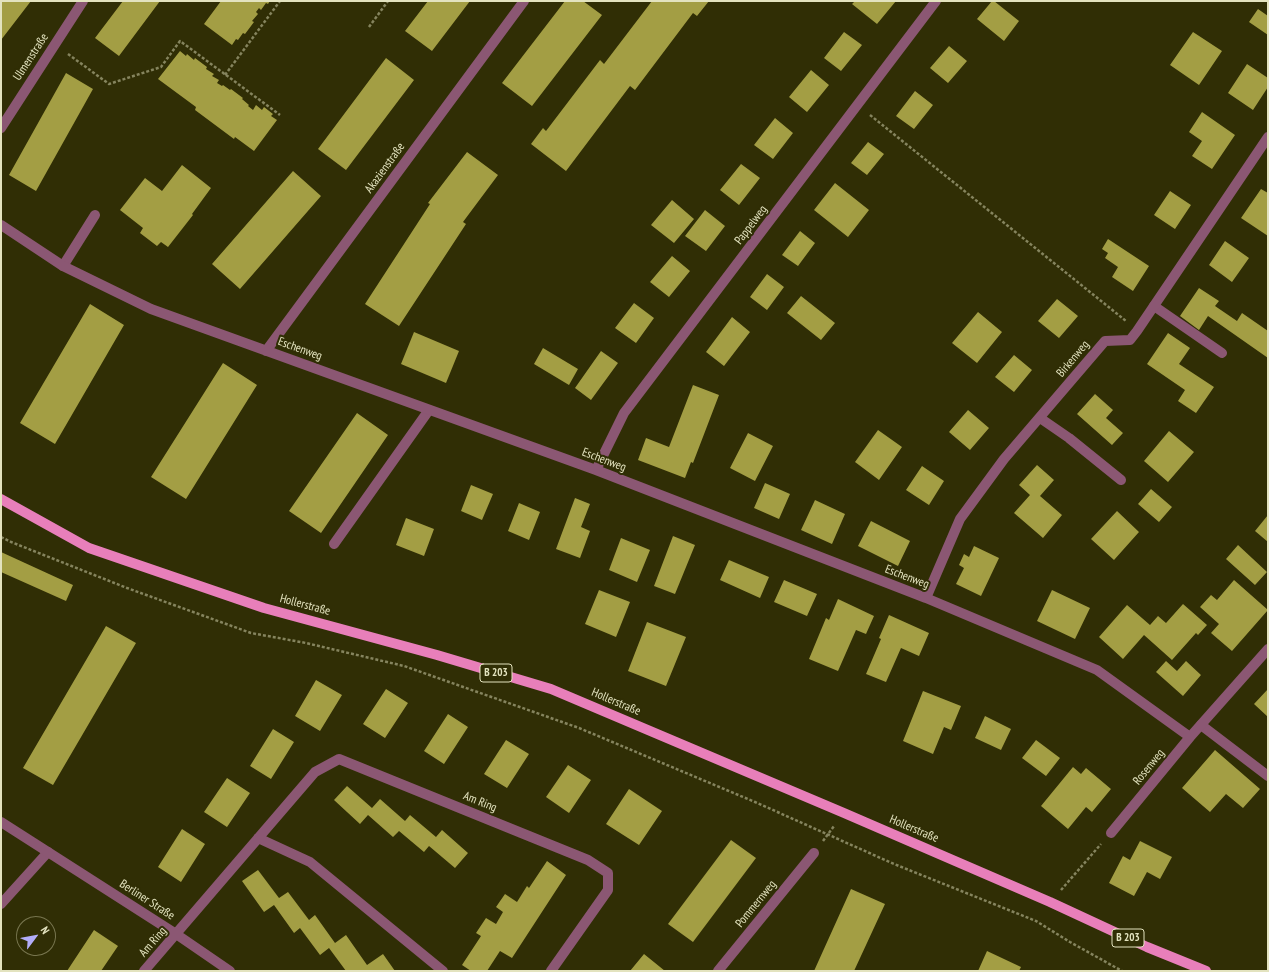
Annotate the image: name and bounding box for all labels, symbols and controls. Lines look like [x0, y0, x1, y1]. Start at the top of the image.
street label: Ulmenstraße [10, 31, 52, 83]
street label: Akazienstraße [362, 140, 408, 196]
street label: Pappelweg [732, 203, 770, 247]
street label: Eschenweg [276, 334, 324, 364]
street label: Birkenweg [1054, 338, 1092, 380]
street label: Eschenweg [580, 445, 628, 475]
street label: Eschenweg [883, 562, 931, 592]
street label: Hollerstraße [278, 591, 332, 619]
road number: B 203 [480, 664, 512, 682]
street label: Hollerstraße [589, 685, 643, 719]
street label: Rosenweg [1130, 746, 1168, 788]
street label: Am Ring [461, 789, 499, 815]
street label: Hollerstraße [887, 812, 941, 846]
street label: Berliner Straße [117, 877, 177, 923]
street label: Pommernweg [733, 878, 779, 930]
north arrow [16, 916, 56, 956]
text: N [38, 924, 53, 936]
street label: Am Ring [136, 924, 170, 960]
road number: B 203 [1112, 929, 1144, 947]

